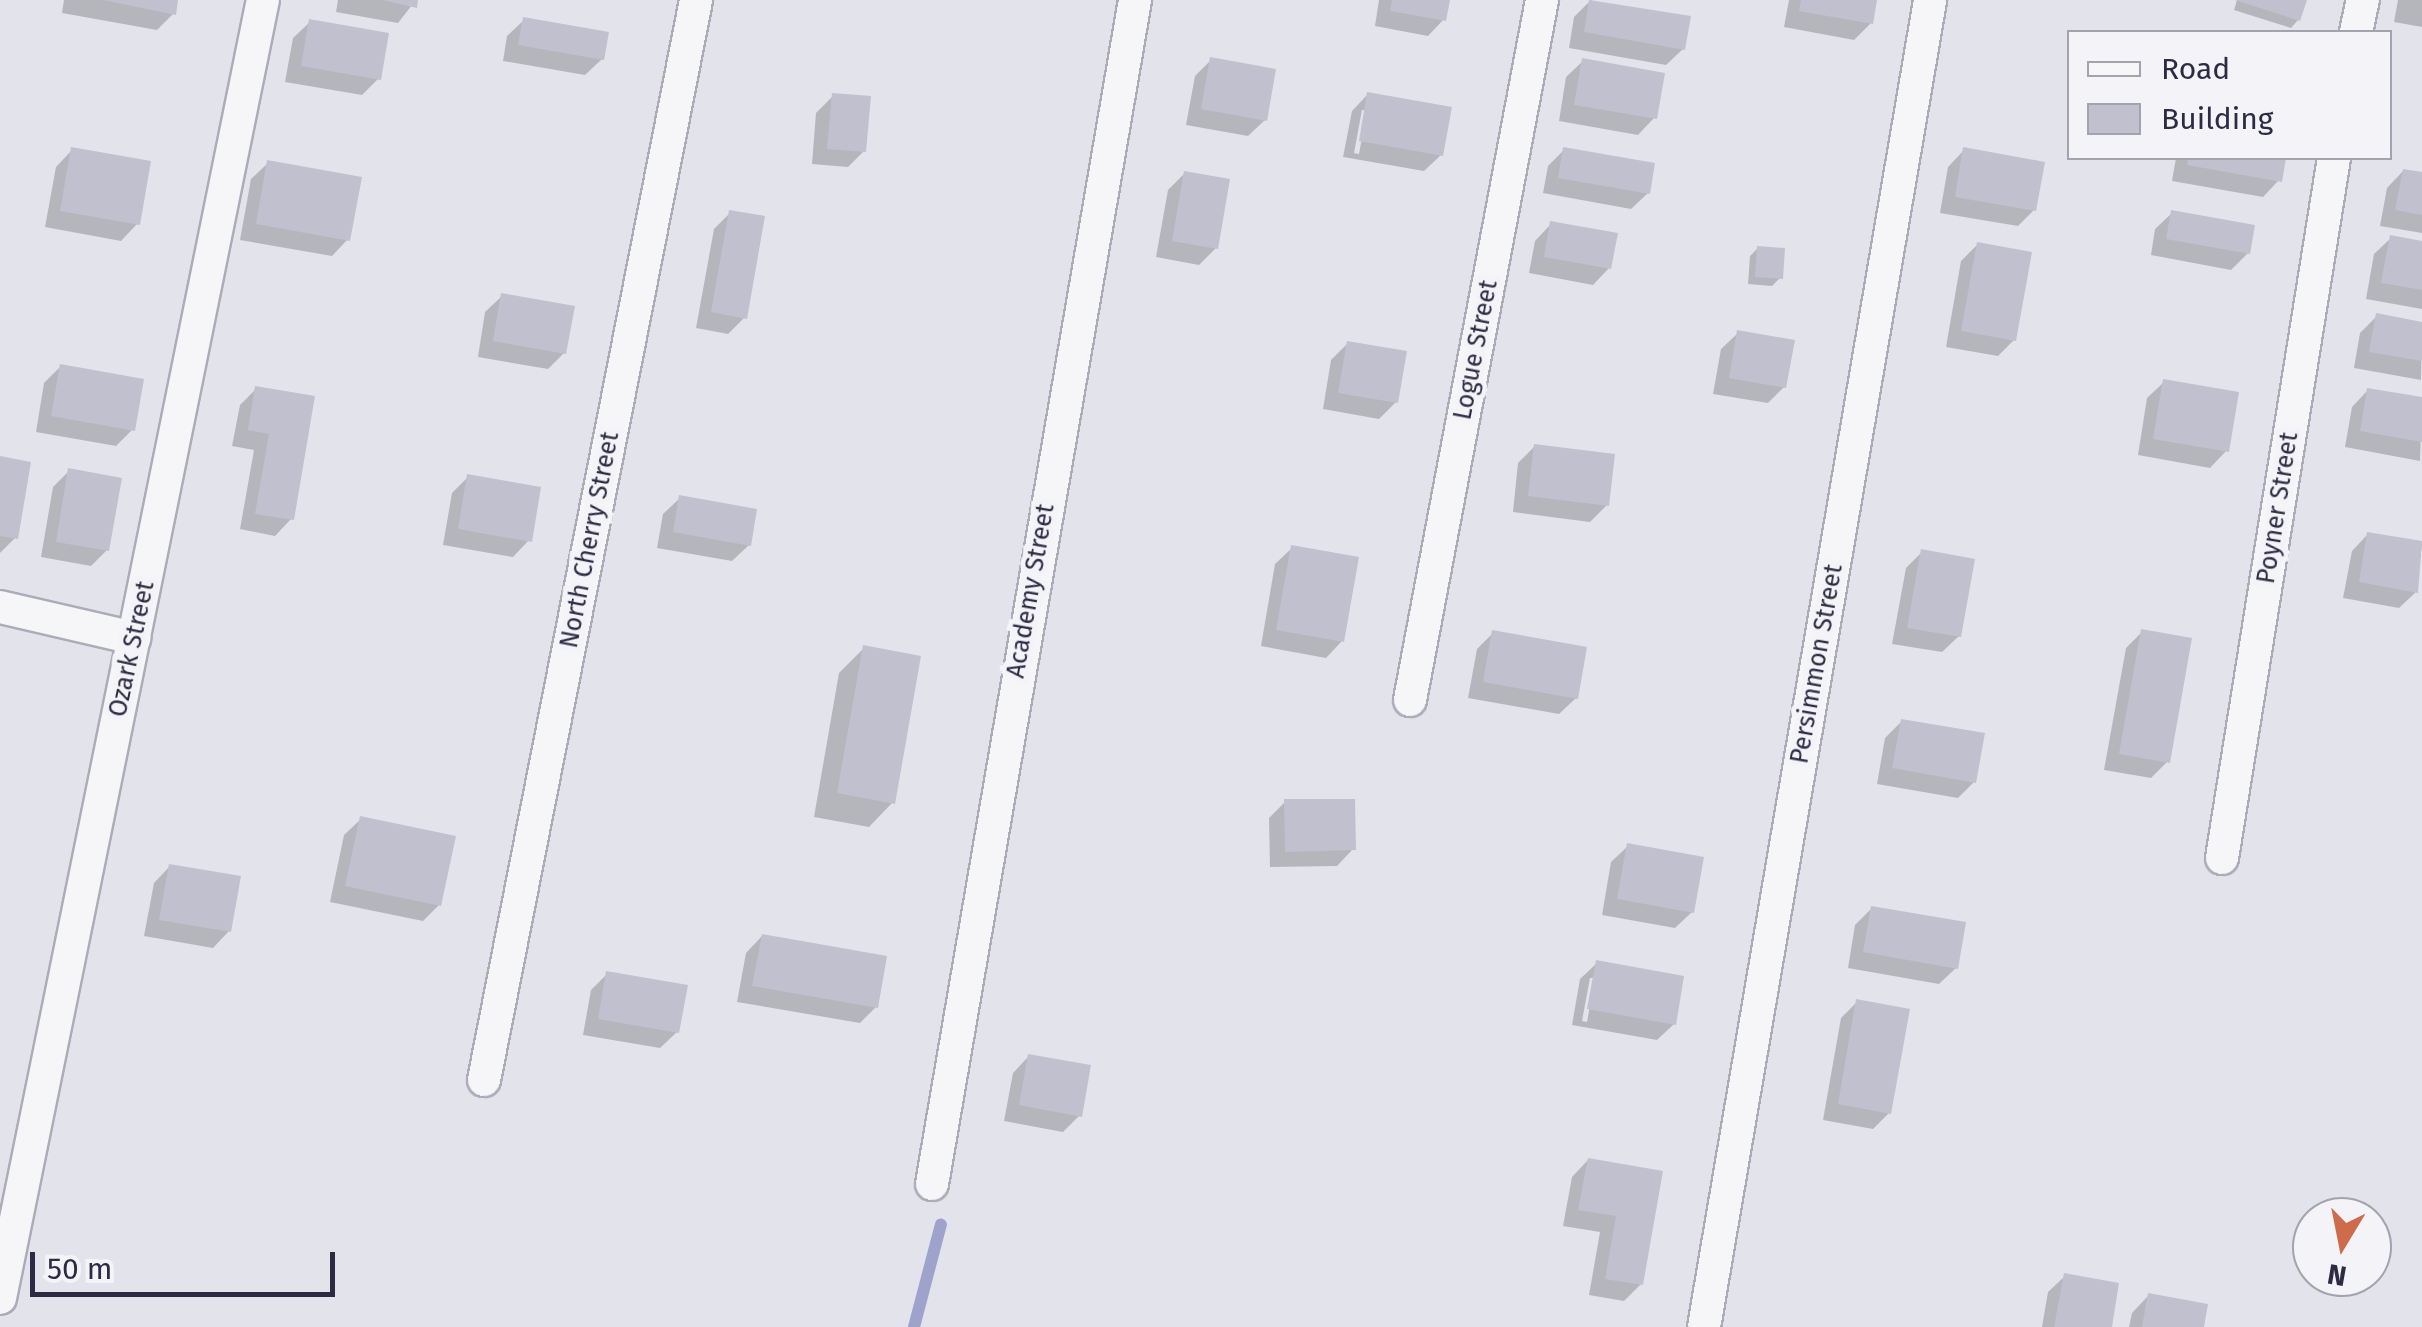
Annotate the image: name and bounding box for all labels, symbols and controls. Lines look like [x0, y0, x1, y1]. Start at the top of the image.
legend [2067, 30, 2392, 160]
text: Road [2161, 51, 2230, 87]
text: Building [2161, 101, 2273, 137]
street label: Logue Street [1448, 278, 1504, 422]
street label: North Cherry Street [554, 429, 626, 651]
street label: Poyner Street [2251, 430, 2305, 586]
street label: Academy Street [1001, 502, 1061, 680]
street label: Persimmon Street [1785, 562, 1849, 766]
street label: Ozark Street [103, 578, 161, 720]
north arrow [2292, 1197, 2392, 1297]
scale bar [35, 1232, 340, 1294]
text: 50 m [47, 1251, 112, 1287]
text: N [2325, 1257, 2349, 1293]

